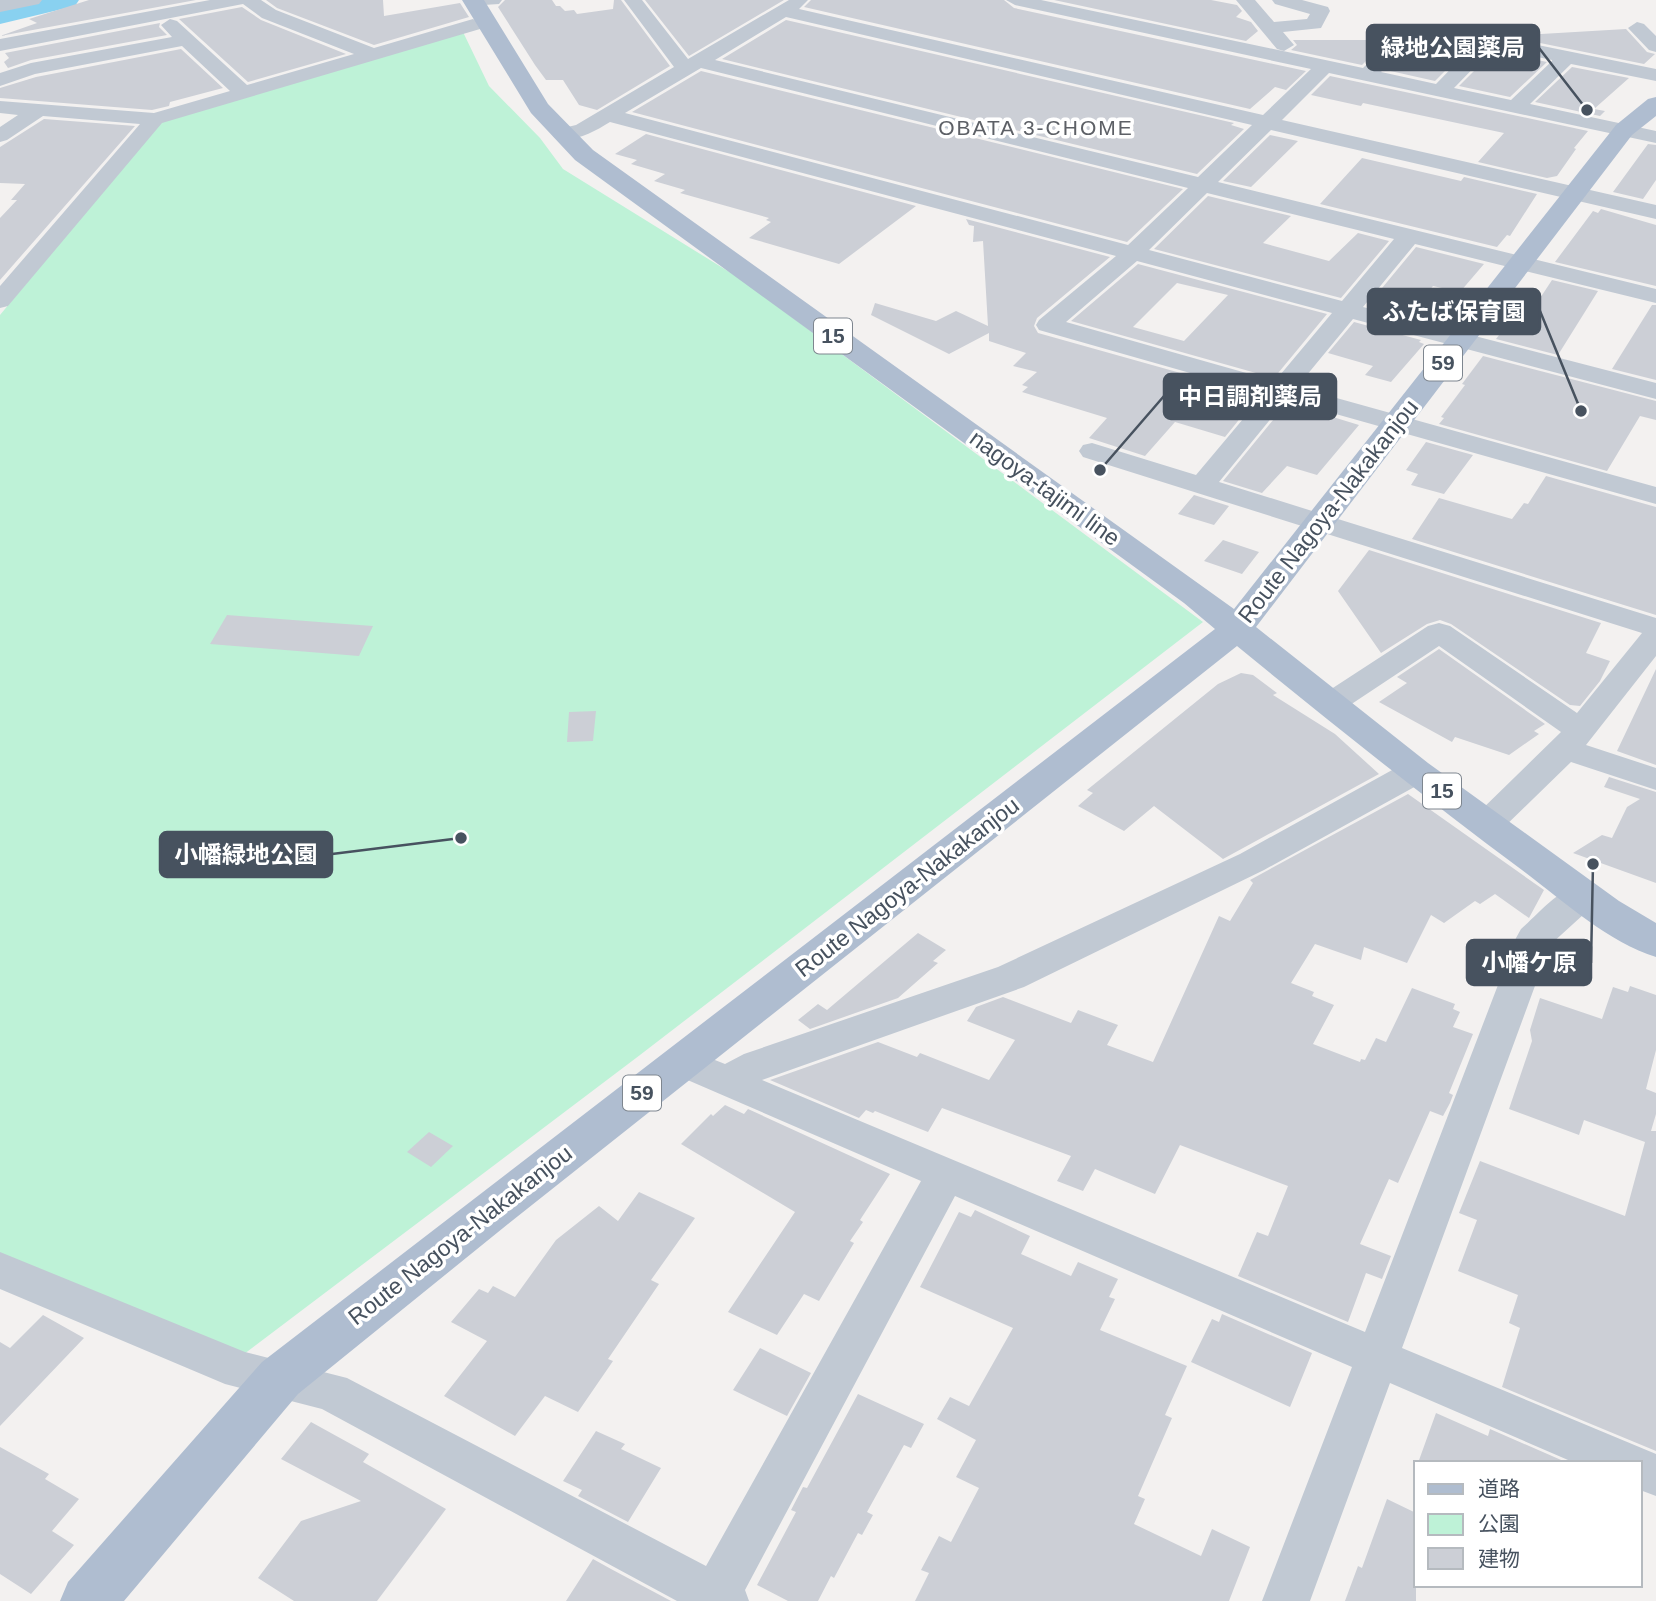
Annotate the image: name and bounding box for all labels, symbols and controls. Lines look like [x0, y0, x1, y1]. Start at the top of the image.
callout: 緑地公園薬局 [1367, 25, 1539, 70]
text: 緑地公園薬局 [1381, 34, 1525, 61]
district label: OBATA 3-CHOME [938, 116, 1134, 139]
callout: ふたば保育園 [1368, 289, 1540, 334]
text: ふたば保育園 [1382, 298, 1526, 325]
road number: 15 [814, 318, 852, 354]
road number: 59 [1424, 346, 1462, 380]
callout: 中日調剤薬局 [1164, 374, 1336, 419]
text: 中日調剤薬局 [1178, 383, 1322, 410]
street label: Route Nagoya-Nakakanjou [1233, 394, 1423, 628]
street label: nagoya-tajimi line [965, 425, 1125, 551]
road number: 15 [1423, 774, 1461, 808]
street label: Route Nagoya-Nakakanjou [790, 792, 1024, 982]
callout: 小幡緑地公園 [160, 832, 332, 877]
text: 小幡緑地公園 [174, 841, 318, 868]
callout: 小幡ケ原 [1467, 940, 1591, 985]
text: 小幡ケ原 [1481, 949, 1577, 976]
road number: 59 [623, 1076, 661, 1110]
street label: Route Nagoya-Nakakanjou [343, 1140, 577, 1330]
legend [1414, 1461, 1642, 1587]
text: 道路 [1478, 1477, 1520, 1500]
text: 公園 [1478, 1512, 1520, 1535]
text: 建物 [1478, 1547, 1520, 1570]

